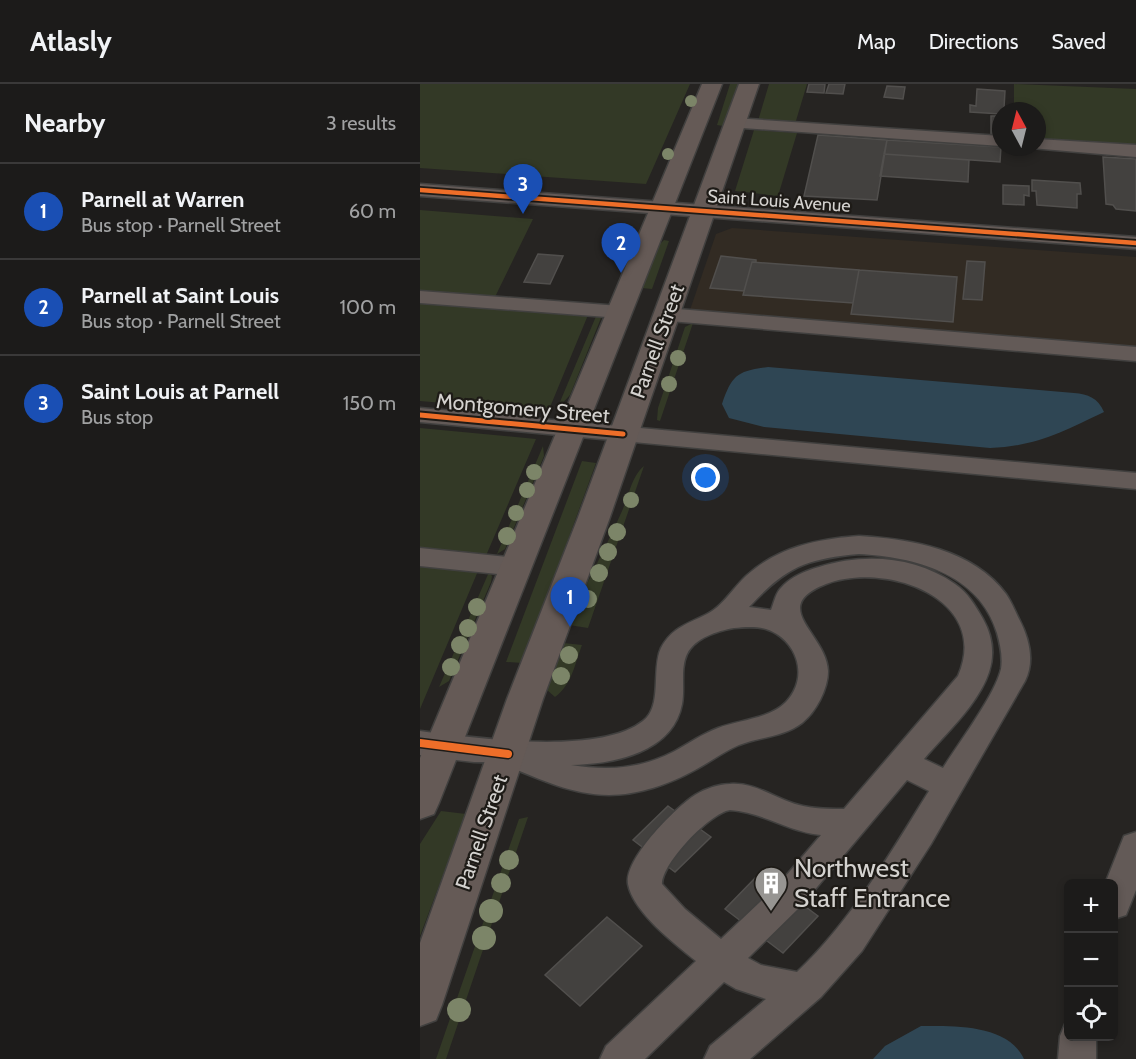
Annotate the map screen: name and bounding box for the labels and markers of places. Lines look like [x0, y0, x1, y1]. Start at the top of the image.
pin: 3 [504, 164, 542, 214]
pin: 2 [602, 224, 640, 273]
pin: 1 [550, 578, 590, 627]
place label: Northwest Staff Entrance [794, 852, 950, 914]
building icon: Northwest Staff Entrance [753, 865, 789, 912]

